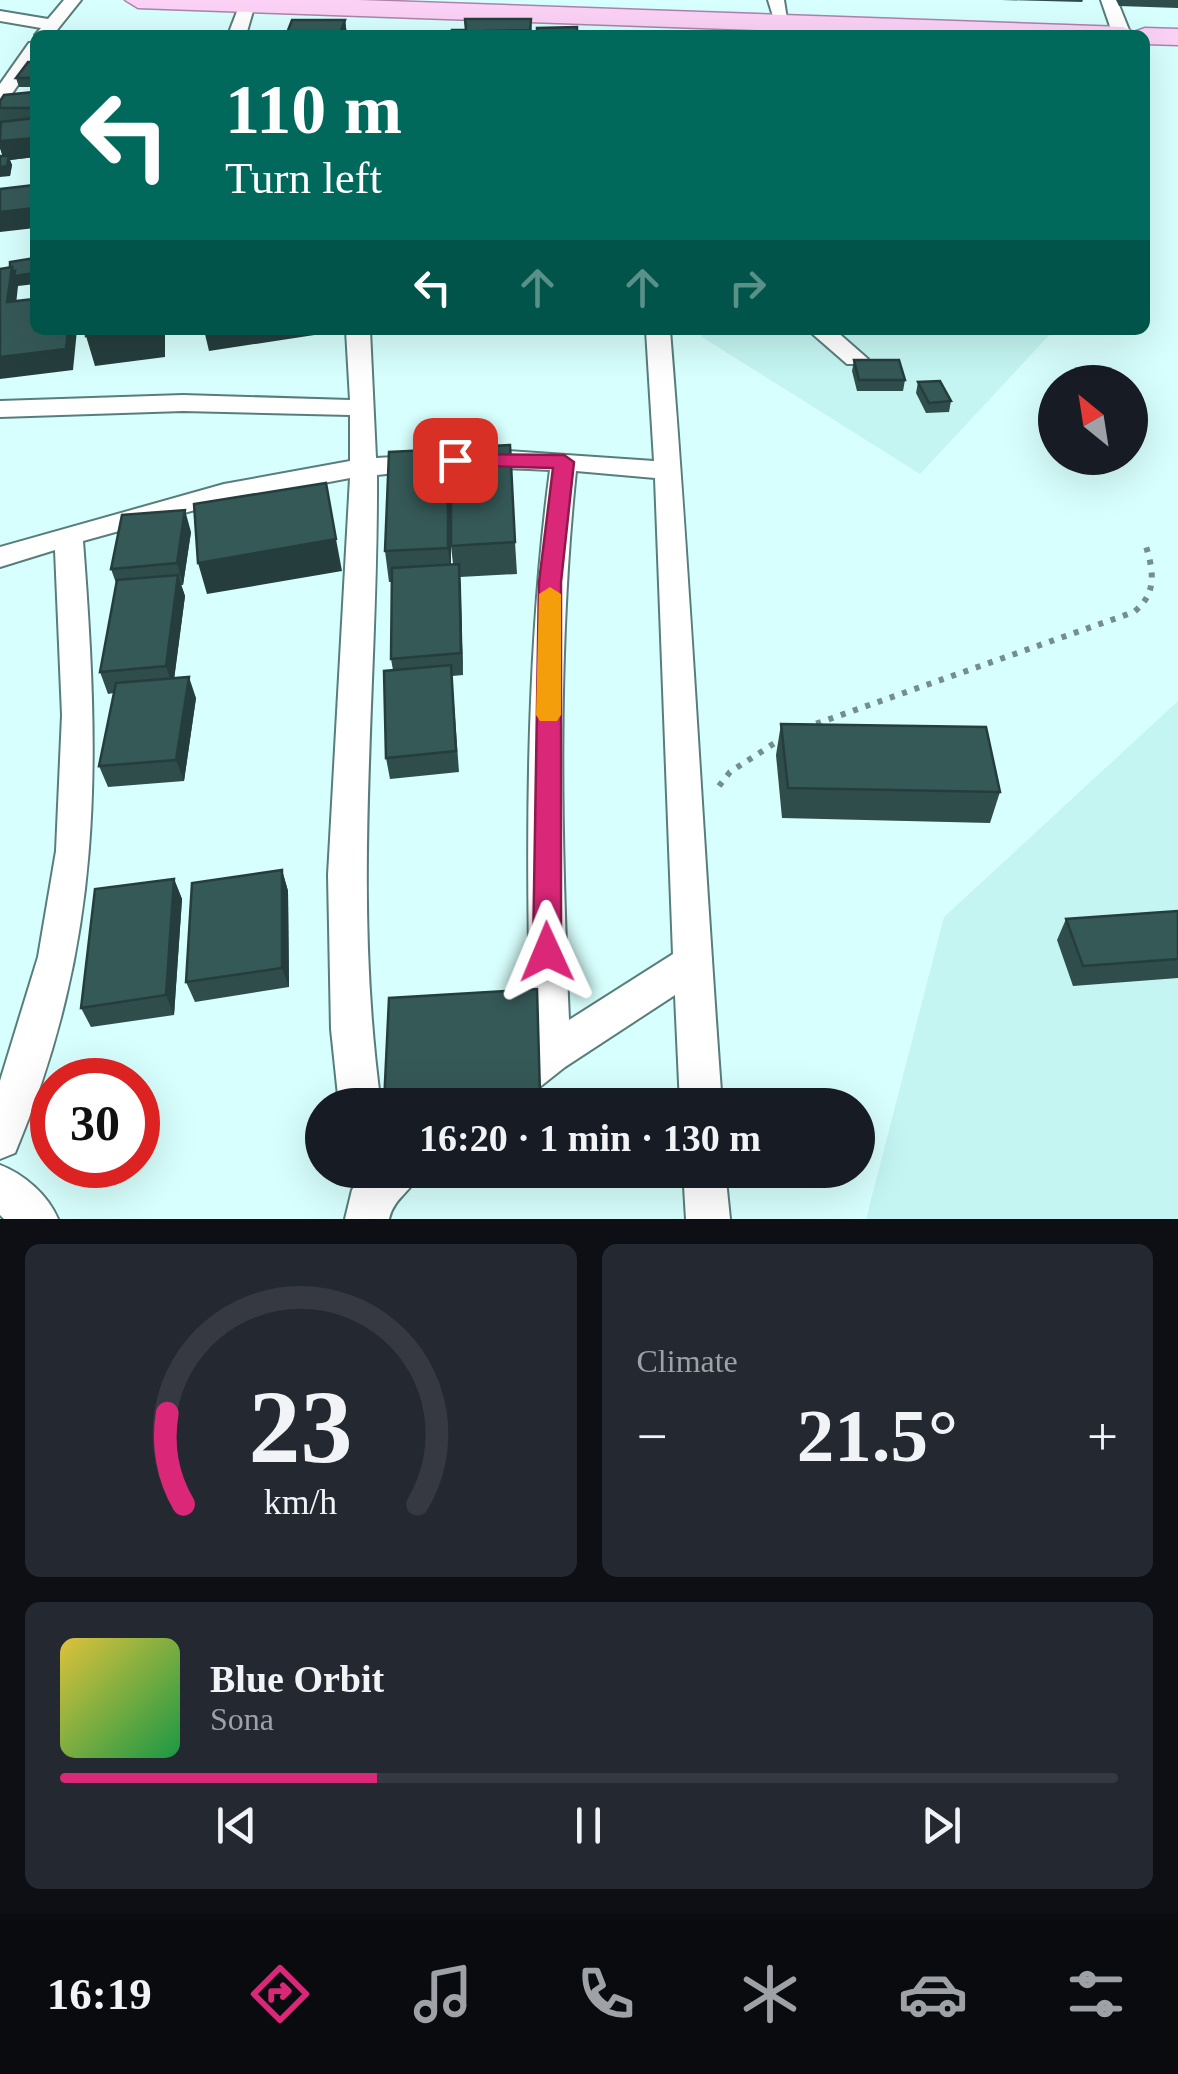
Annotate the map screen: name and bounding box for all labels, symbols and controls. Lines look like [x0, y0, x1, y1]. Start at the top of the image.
icon: left [60, 70, 190, 200]
text: 110 m [225, 71, 402, 148]
text: Turn left [225, 153, 382, 203]
icon: left [405, 260, 460, 315]
icon: ahead [510, 260, 565, 315]
icon: ahead [615, 260, 670, 315]
icon: right [720, 260, 775, 315]
north arrow [1038, 365, 1148, 475]
map controls [1038, 365, 1148, 475]
pin [413, 418, 498, 503]
icon: arrive [428, 433, 483, 488]
position arrow [495, 900, 599, 1004]
speed limit sign: 30 [30, 1058, 160, 1188]
text: 16:20 · 1 min · 130 m [419, 1117, 761, 1159]
text: Climate [637, 1343, 738, 1379]
text: 23 [249, 1369, 353, 1484]
text: 21.5° [797, 1394, 958, 1477]
text: − [637, 1406, 668, 1467]
text: + [1087, 1406, 1118, 1467]
text: km/h [264, 1482, 338, 1522]
text: Blue Orbit [210, 1658, 384, 1700]
text: Sona [210, 1701, 274, 1737]
icon: previous [209, 1798, 264, 1853]
icon: pause [561, 1798, 616, 1853]
icon: next [914, 1798, 969, 1853]
icon: directions [245, 1959, 315, 2029]
icon: music [408, 1959, 478, 2029]
icon: phone [571, 1959, 641, 2029]
icon: climate [735, 1959, 805, 2029]
icon: car [898, 1959, 968, 2029]
icon: filters [1061, 1959, 1131, 2029]
text: 16:19 [47, 1969, 152, 2019]

